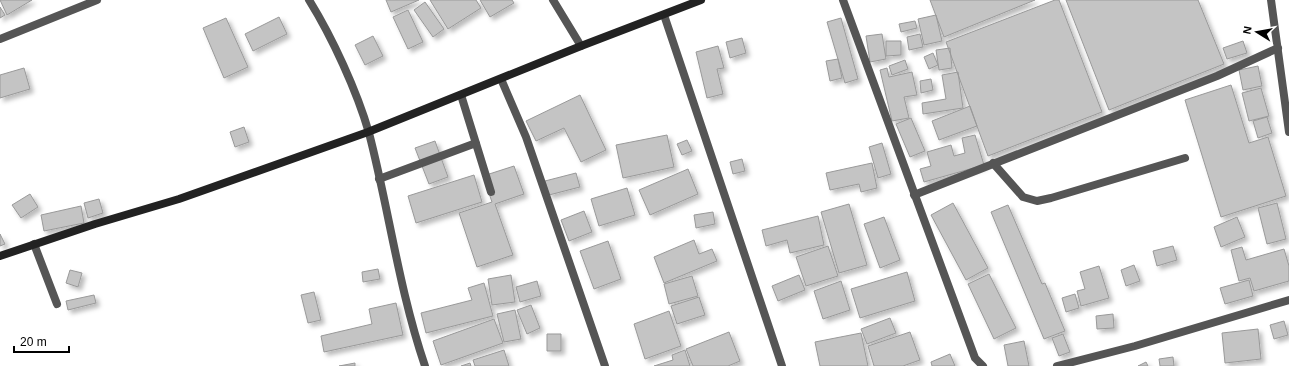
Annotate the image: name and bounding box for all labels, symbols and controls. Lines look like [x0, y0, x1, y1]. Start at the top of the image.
north arrow [1237, 12, 1277, 52]
text: N [1241, 25, 1254, 35]
scale bar [14, 328, 69, 354]
text: 20 m [20, 335, 47, 349]

